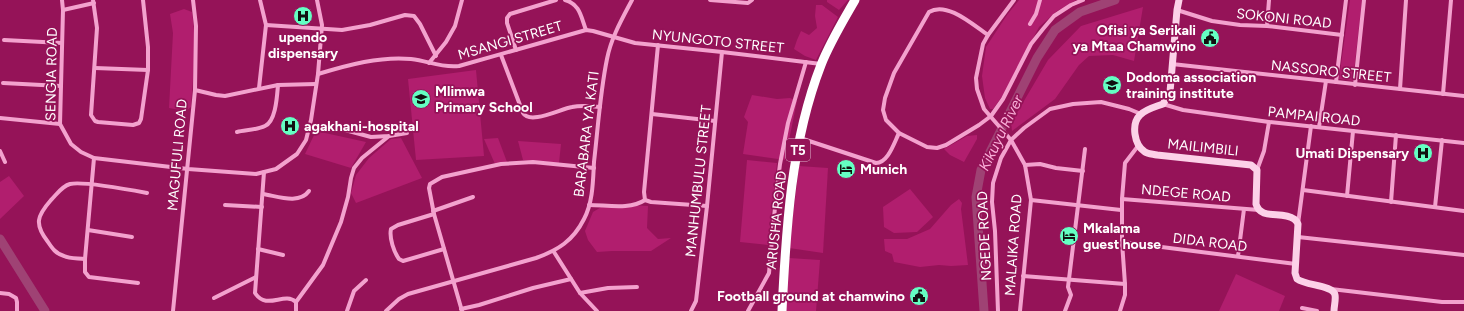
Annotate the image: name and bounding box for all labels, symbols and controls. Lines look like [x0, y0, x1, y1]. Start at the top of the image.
hospital icon: upendo dispensary [292, 5, 314, 27]
street label: SOKONI ROAD [1235, 5, 1332, 32]
street label: MSANGI STREET [456, 17, 565, 64]
place label: Ofisi ya Serikali ya Mtaa Chamwino [1073, 22, 1196, 55]
street label: NYUNGOTO STREET [651, 26, 785, 57]
street label: SENGIA ROAD [42, 27, 61, 121]
public building icon: Ofisi ya Serikali ya Mtaa Chamwino [1199, 27, 1221, 49]
place label: upendo dispensary [268, 29, 339, 62]
street label: NASSORO STREET [1270, 57, 1392, 86]
place label: Dodoma association training institute [1126, 69, 1256, 102]
street label: BARABARA YA KATI [570, 70, 603, 198]
school or university icon: Dodoma association training institute [1101, 74, 1123, 96]
place label: Mlimwa Primary School [435, 83, 533, 116]
school or university icon: Mlimwa Primary School [410, 88, 432, 110]
water label: Kikuyu River [975, 91, 1027, 174]
street label: MAGUFULI ROAD [164, 98, 191, 212]
street label: PAMPAI ROAD [1267, 103, 1361, 130]
street label: MANHUMBULU STREET [682, 104, 715, 258]
hospital icon: agakhani-hospital [279, 115, 301, 137]
place label: agakhani-hospital [304, 118, 419, 135]
street label: MAILIMBILI [1167, 135, 1239, 160]
road number: T5 [786, 139, 810, 161]
hospital icon: Umati Dispensary [1412, 142, 1434, 164]
place label: Umati Dispensary [1295, 145, 1410, 162]
hotel icon: Munich [835, 158, 857, 180]
place label: Munich [860, 161, 907, 178]
street label: ARUSHA ROAD [763, 170, 790, 270]
street label: NDEGE ROAD [1140, 181, 1231, 206]
street label: NGEDE ROAD [974, 191, 995, 281]
street label: MALAIKA ROAD [1001, 194, 1026, 297]
place label: Mkalama guest house [1083, 220, 1161, 253]
hotel icon: Mkalama guest house [1058, 225, 1080, 247]
street label: DIDA ROAD [1172, 230, 1248, 255]
public building icon: Football ground at chamwino [908, 285, 930, 307]
place label: Football ground at chamwino [717, 288, 905, 305]

